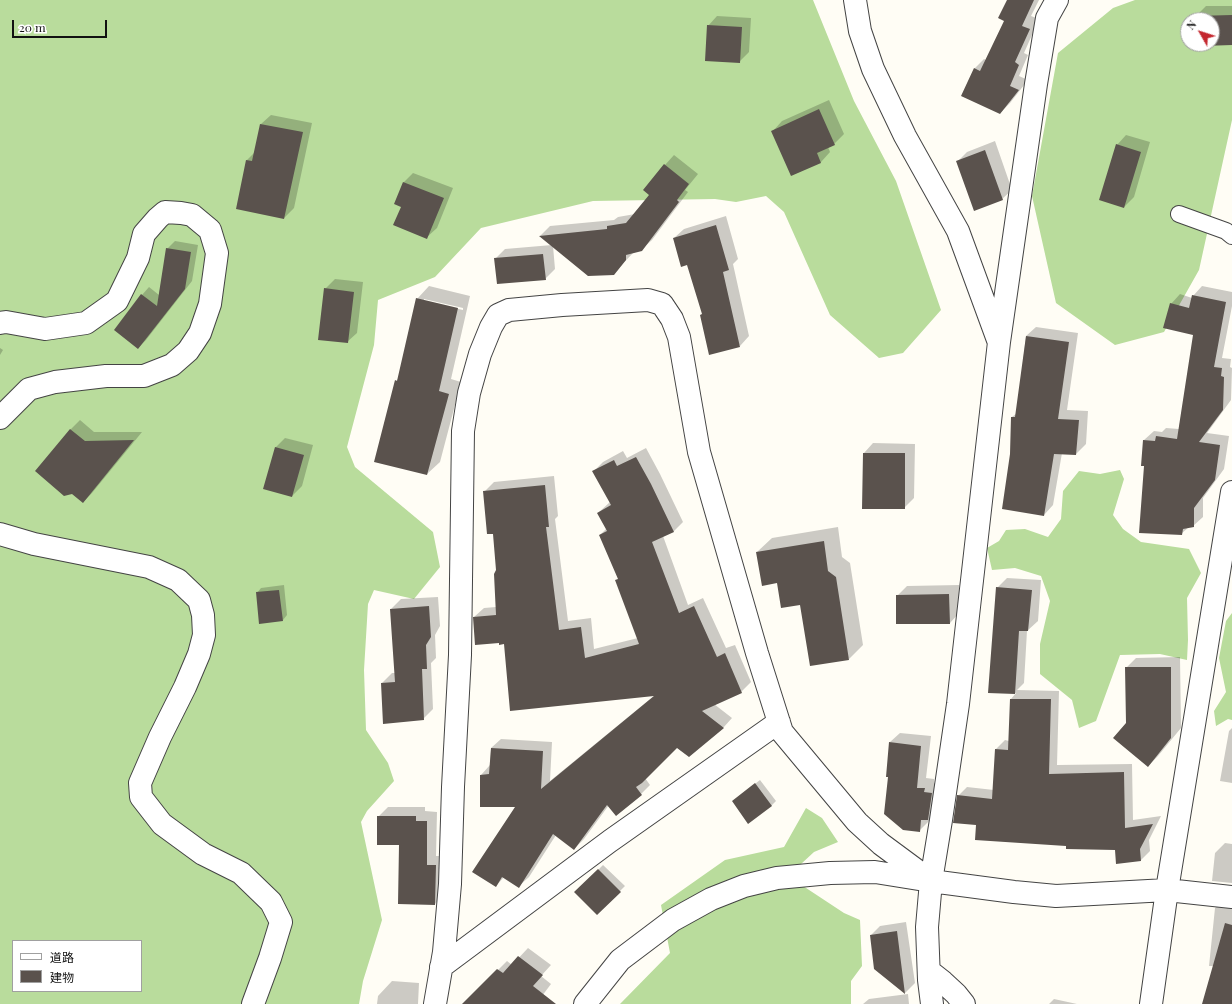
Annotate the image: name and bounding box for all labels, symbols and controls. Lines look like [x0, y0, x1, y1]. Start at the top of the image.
scale bar [14, 12, 109, 38]
north arrow [1180, 12, 1220, 52]
text: N [1183, 17, 1199, 33]
text: 20 m [19, 19, 46, 35]
legend [12, 940, 142, 992]
text: 道路 [50, 949, 74, 965]
text: 建物 [50, 969, 74, 985]

